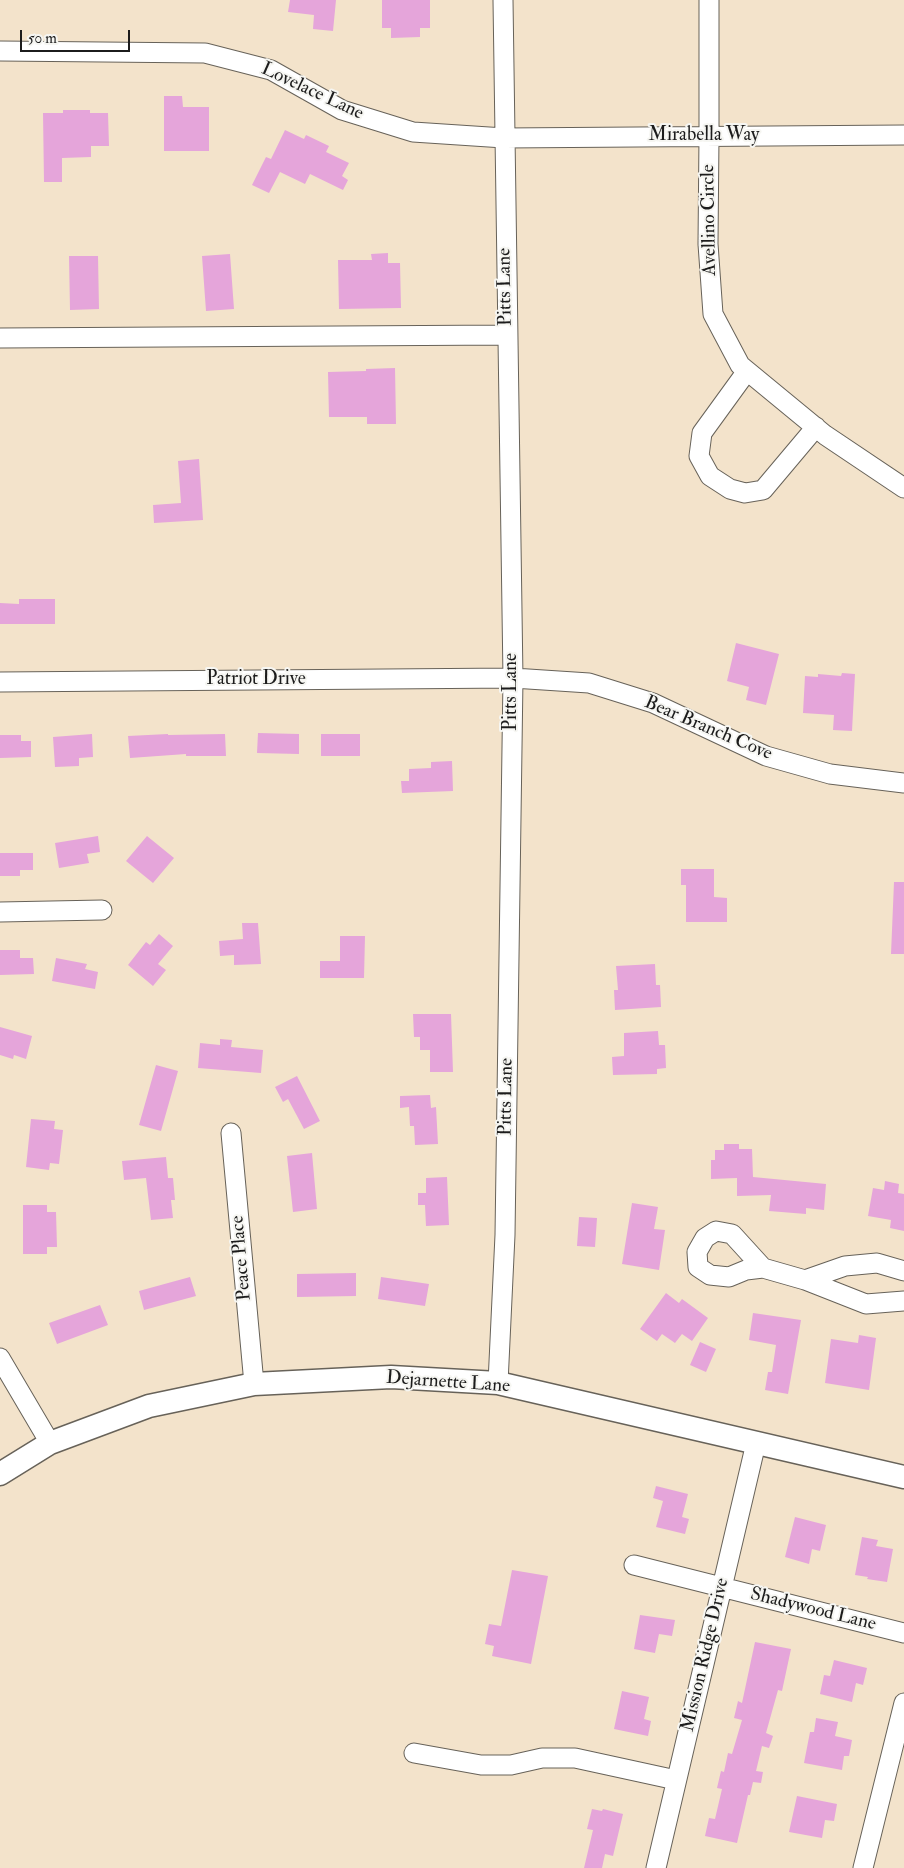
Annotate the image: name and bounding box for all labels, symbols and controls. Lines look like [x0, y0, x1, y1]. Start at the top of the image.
scale bar [22, 20, 132, 52]
text: 50 m [28, 29, 57, 48]
street label: Lovelace Lane [257, 58, 367, 126]
street label: Mirabella Way [649, 125, 759, 147]
street label: Avellino Circle [698, 164, 722, 276]
street label: Pitts Lane [494, 248, 518, 326]
street label: Pitts Lane [501, 653, 523, 731]
street label: Patriot Drive [206, 669, 306, 691]
street label: Bear Branch Cove [641, 692, 775, 766]
street label: Pitts Lane [495, 1058, 519, 1136]
street label: Peace Place [227, 1214, 257, 1302]
street label: Dejarnette Lane [385, 1367, 511, 1399]
street label: Mission Ridge Drive [677, 1576, 735, 1734]
street label: Shadywood Lane [748, 1583, 878, 1637]

